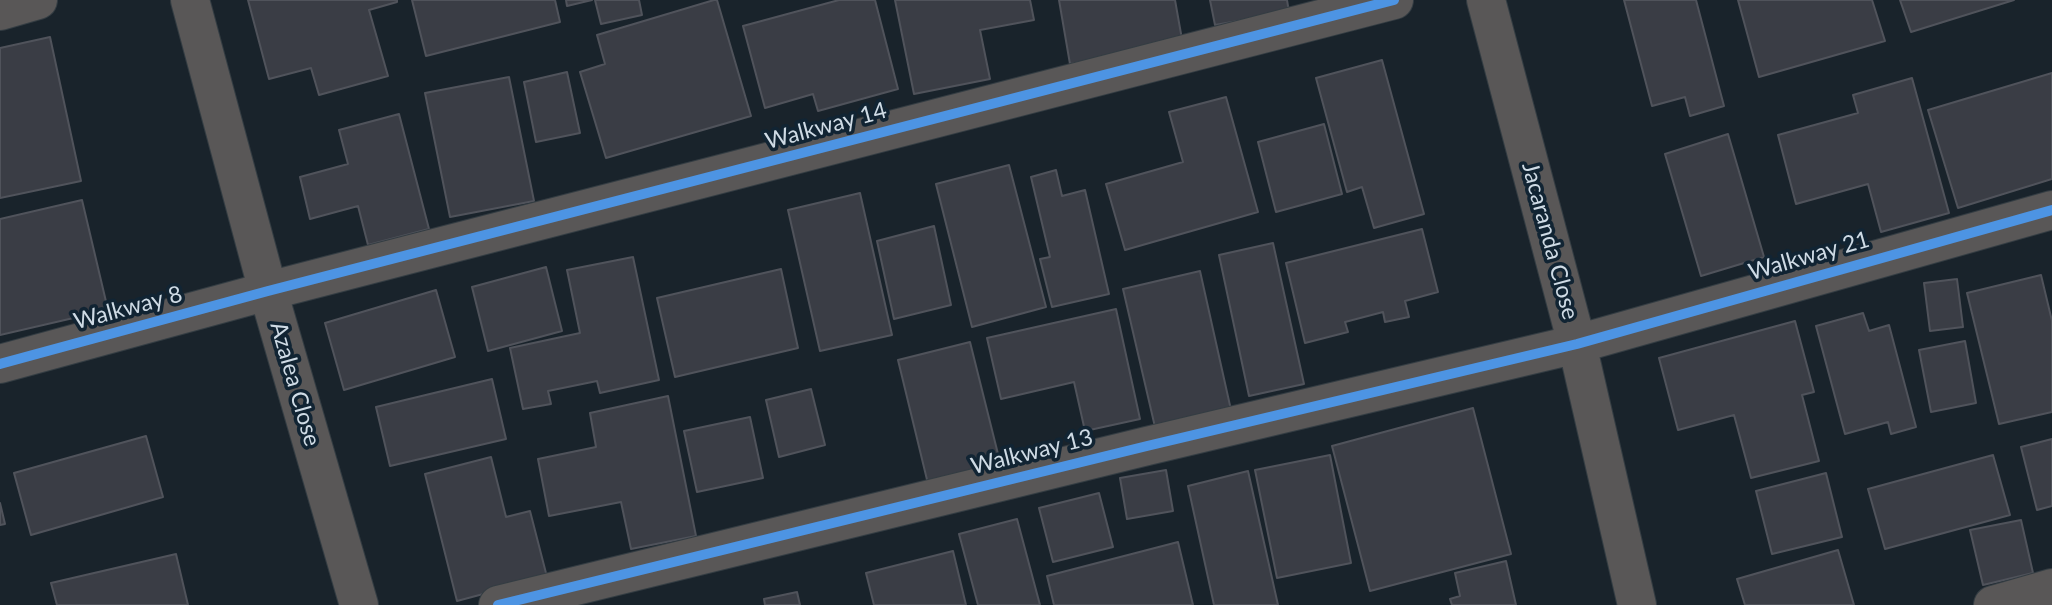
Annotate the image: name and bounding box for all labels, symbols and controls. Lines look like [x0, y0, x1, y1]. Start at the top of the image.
street label: Walkway 14 [762, 97, 890, 155]
street label: Jacaranda Close [1516, 159, 1584, 323]
street label: Walkway 21 [1745, 226, 1873, 286]
street label: Walkway 8 [71, 280, 185, 336]
street label: Azalea Close [264, 319, 326, 449]
street label: Walkway 13 [968, 424, 1096, 480]

